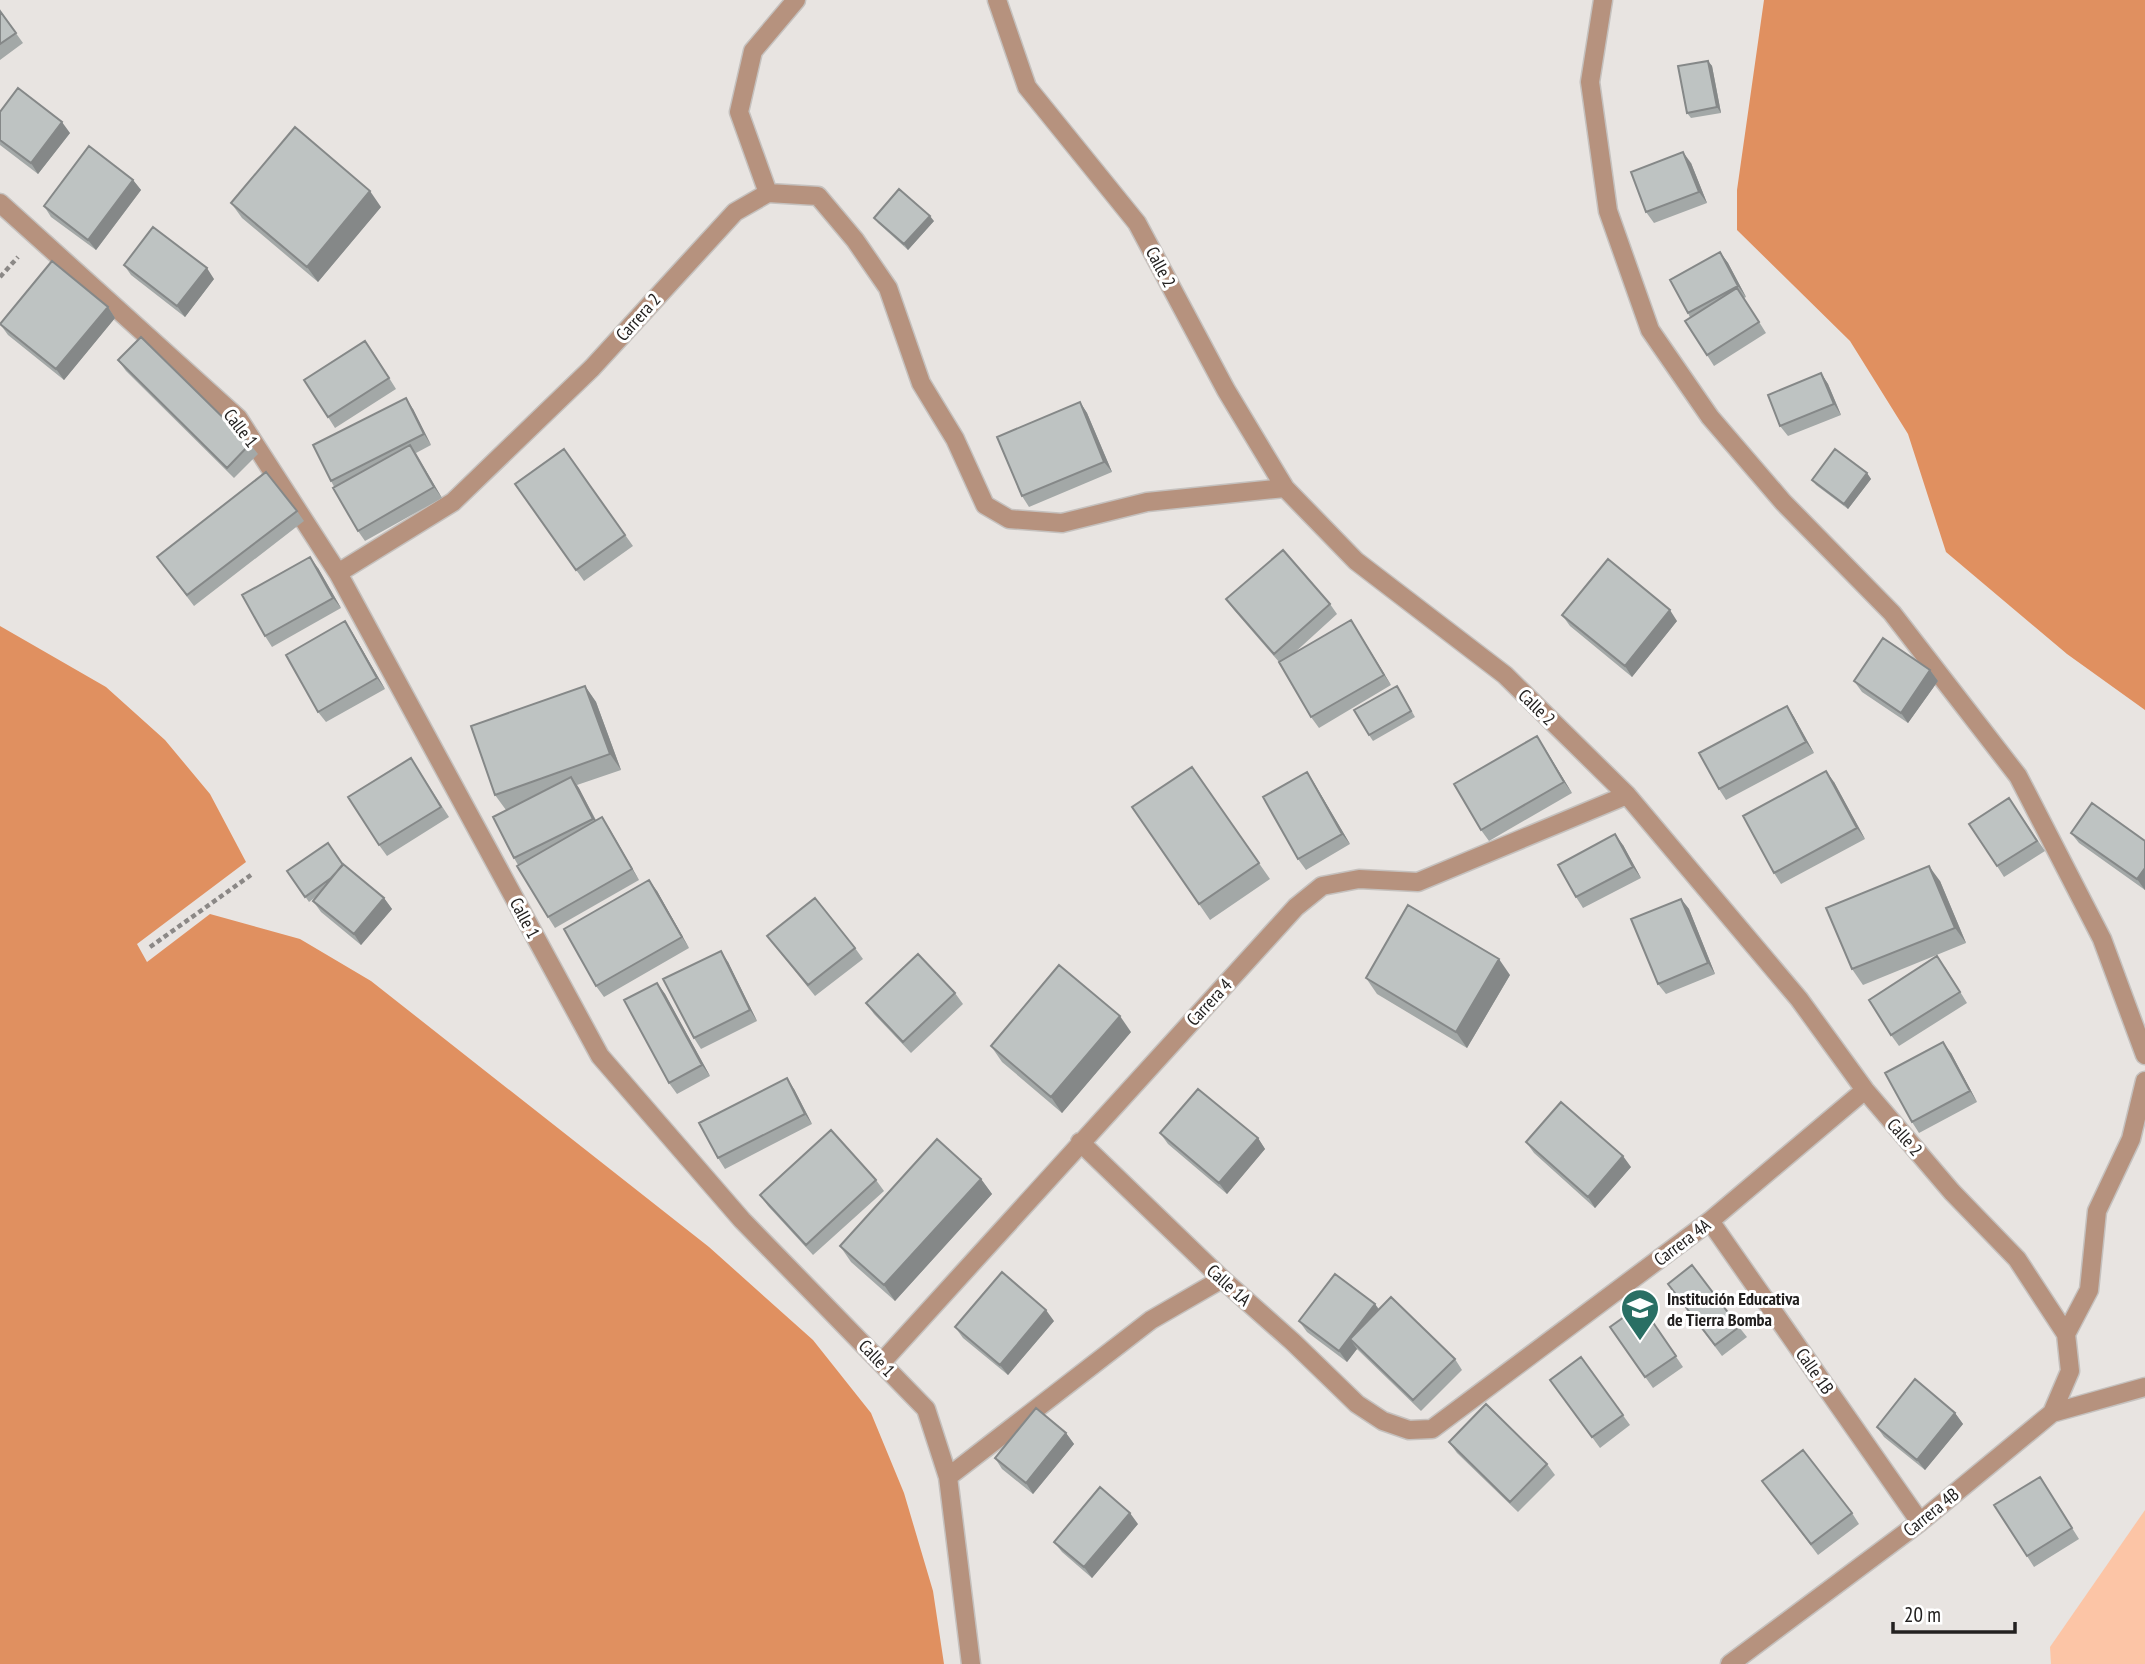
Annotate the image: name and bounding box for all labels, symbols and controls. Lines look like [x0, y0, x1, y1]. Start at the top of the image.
street label: Calle 2 [1141, 243, 1181, 291]
street label: Carrera 2 [611, 288, 665, 346]
street label: Calle 1 [219, 404, 263, 452]
street label: Calle 2 [1514, 684, 1560, 730]
street label: Calle 1 [505, 894, 545, 942]
street label: Carrera 4 [1181, 973, 1237, 1031]
street label: Calle 2 [1882, 1113, 1928, 1161]
street label: Carrera 4A [1649, 1213, 1715, 1271]
street label: Calle 1A [1202, 1259, 1256, 1311]
school or university icon: Institución Educativa de Tierra Bomba [1619, 1287, 1661, 1342]
place label: Institución Educativa de Tierra Bomba [1667, 1287, 1800, 1331]
street label: Calle 1 [854, 1335, 900, 1381]
street label: Calle 1B [1791, 1343, 1839, 1399]
street label: Carrera 4B [1898, 1483, 1964, 1541]
scale bar [1893, 1590, 2016, 1634]
text: 20 m [1904, 1601, 1941, 1628]

